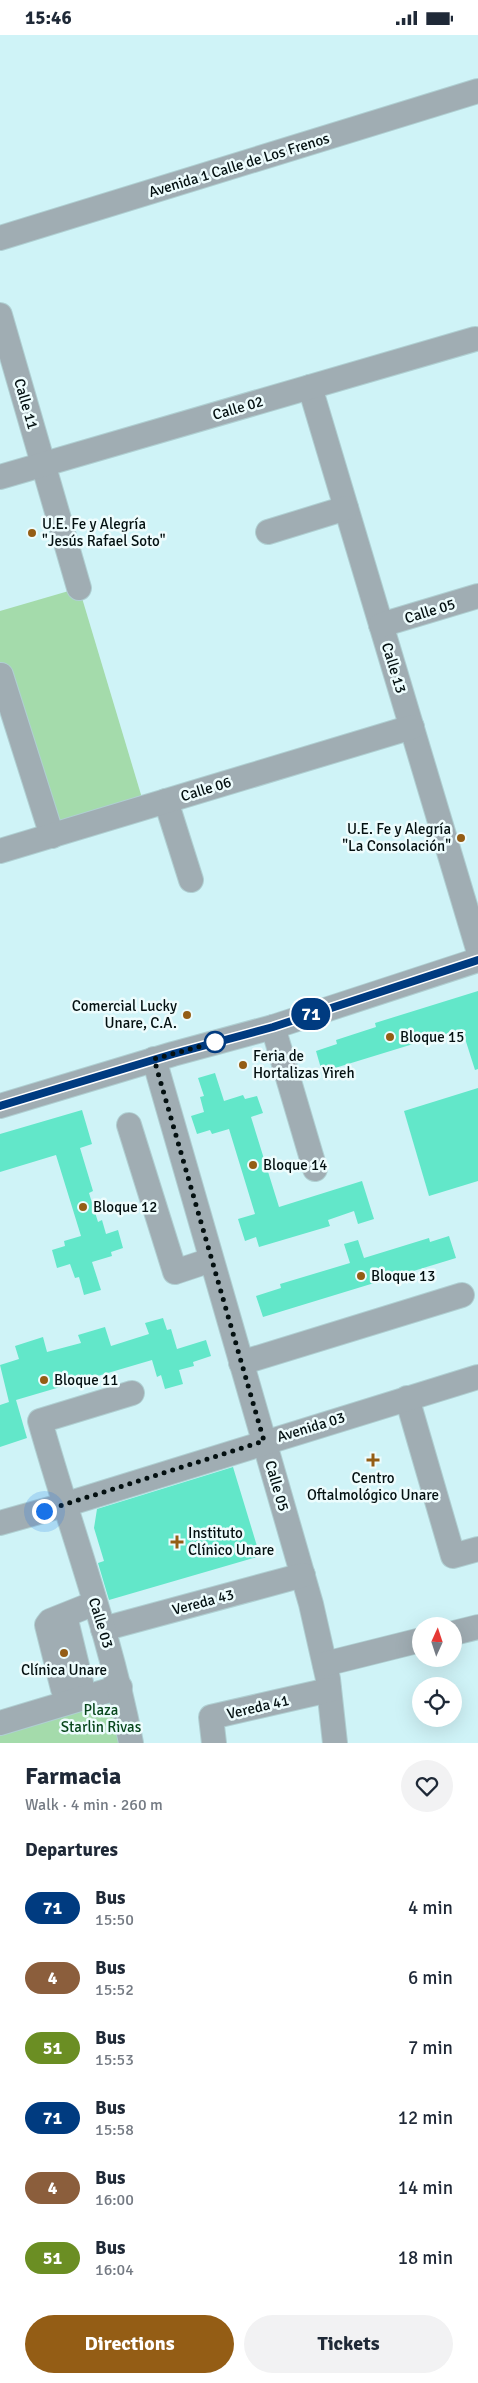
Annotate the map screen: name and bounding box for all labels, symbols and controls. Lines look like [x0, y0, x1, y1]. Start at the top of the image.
text: 15:46 [25, 6, 72, 30]
street label: Avenida 1 Calle de Los Frenos [146, 129, 332, 201]
street label: Calle 11 [10, 376, 42, 432]
street label: Calle 02 [210, 392, 266, 424]
place label: U.E. Fe y Alegría "Jesús Rafael Soto" [42, 515, 166, 550]
marker: U.E. Fe y Alegría "Jesús Rafael Soto" [26, 527, 38, 539]
street label: Calle 05 [402, 595, 458, 627]
street label: Calle 13 [378, 640, 410, 696]
street label: Calle 06 [178, 773, 234, 805]
place label: U.E. Fe y Alegría "La Consolación" [342, 820, 451, 855]
marker: U.E. Fe y Alegría "La Consolación" [455, 832, 467, 844]
place label: Comercial Lucky Unare, C.A. [72, 997, 177, 1032]
line badge: 71 [288, 998, 334, 1030]
text: 71 [301, 1003, 321, 1025]
marker: Comercial Lucky Unare, C.A. [181, 1009, 193, 1021]
place label: Bloque 15 [400, 1028, 464, 1046]
unlabelled marker [204, 1031, 226, 1053]
marker: Bloque 15 [384, 1031, 396, 1043]
place label: Feria de Hortalizas Yireh [253, 1047, 355, 1082]
marker: Feria de Hortalizas Yireh [237, 1059, 249, 1071]
place label: Bloque 14 [263, 1156, 327, 1174]
marker: Bloque 14 [247, 1159, 259, 1171]
place label: Bloque 12 [93, 1198, 157, 1216]
marker: Bloque 12 [77, 1201, 89, 1213]
place label: Bloque 13 [371, 1267, 435, 1285]
marker: Bloque 13 [355, 1270, 367, 1282]
place label: Bloque 11 [54, 1371, 118, 1389]
marker: Bloque 11 [38, 1374, 50, 1386]
street label: Avenida 03 [275, 1408, 347, 1446]
marker: Centro Oftalmológico Unare [366, 1453, 380, 1467]
street label: Calle 05 [261, 1458, 293, 1514]
place label: Centro Oftalmológico Unare [307, 1469, 439, 1504]
your location [32, 1499, 57, 1524]
place label: Instituto Clínico Unare [188, 1524, 274, 1559]
marker: Instituto Clínico Unare [170, 1535, 184, 1549]
street label: Vereda 43 [170, 1585, 236, 1619]
street label: Calle 03 [85, 1595, 117, 1651]
north arrow [412, 1617, 462, 1667]
map controls [412, 1617, 462, 1727]
marker: Clínica Unare [58, 1647, 70, 1659]
place label: Clínica Unare [21, 1661, 107, 1679]
button: locate [412, 1677, 462, 1727]
street label: Vereda 41 [225, 1691, 291, 1723]
park label: Plaza Starlin Rivas [61, 1701, 142, 1736]
button: heart [401, 1760, 453, 1812]
text: Farmacia [25, 1761, 121, 1791]
text: Walk · 4 min · 260 m [25, 1795, 163, 1815]
text: Departures [25, 1838, 118, 1862]
text: Bus [95, 1886, 126, 1910]
text: 4 min [408, 1896, 453, 1920]
text: 71 [43, 1897, 62, 1919]
text: 15:50 [95, 1910, 134, 1930]
text: Bus [95, 1956, 126, 1980]
text: 6 min [408, 1966, 453, 1990]
text: 4 [48, 1967, 57, 1989]
text: 15:52 [95, 1980, 134, 2000]
text: Bus [95, 2026, 126, 2050]
text: 7 min [408, 2036, 453, 2060]
text: 51 [43, 2037, 62, 2059]
text: 15:53 [95, 2050, 134, 2070]
text: Bus [95, 2096, 126, 2120]
text: 12 min [398, 2106, 453, 2130]
text: 71 [43, 2107, 62, 2129]
text: 15:58 [95, 2120, 134, 2140]
text: Bus [95, 2166, 126, 2190]
text: 14 min [398, 2176, 453, 2200]
text: 4 [48, 2177, 57, 2199]
text: 16:00 [95, 2190, 134, 2210]
text: Bus [95, 2236, 126, 2260]
text: 18 min [398, 2246, 453, 2270]
text: 51 [43, 2247, 62, 2269]
text: 16:04 [95, 2260, 134, 2280]
button: Directions [25, 2315, 234, 2373]
button: Tickets [244, 2315, 453, 2373]

